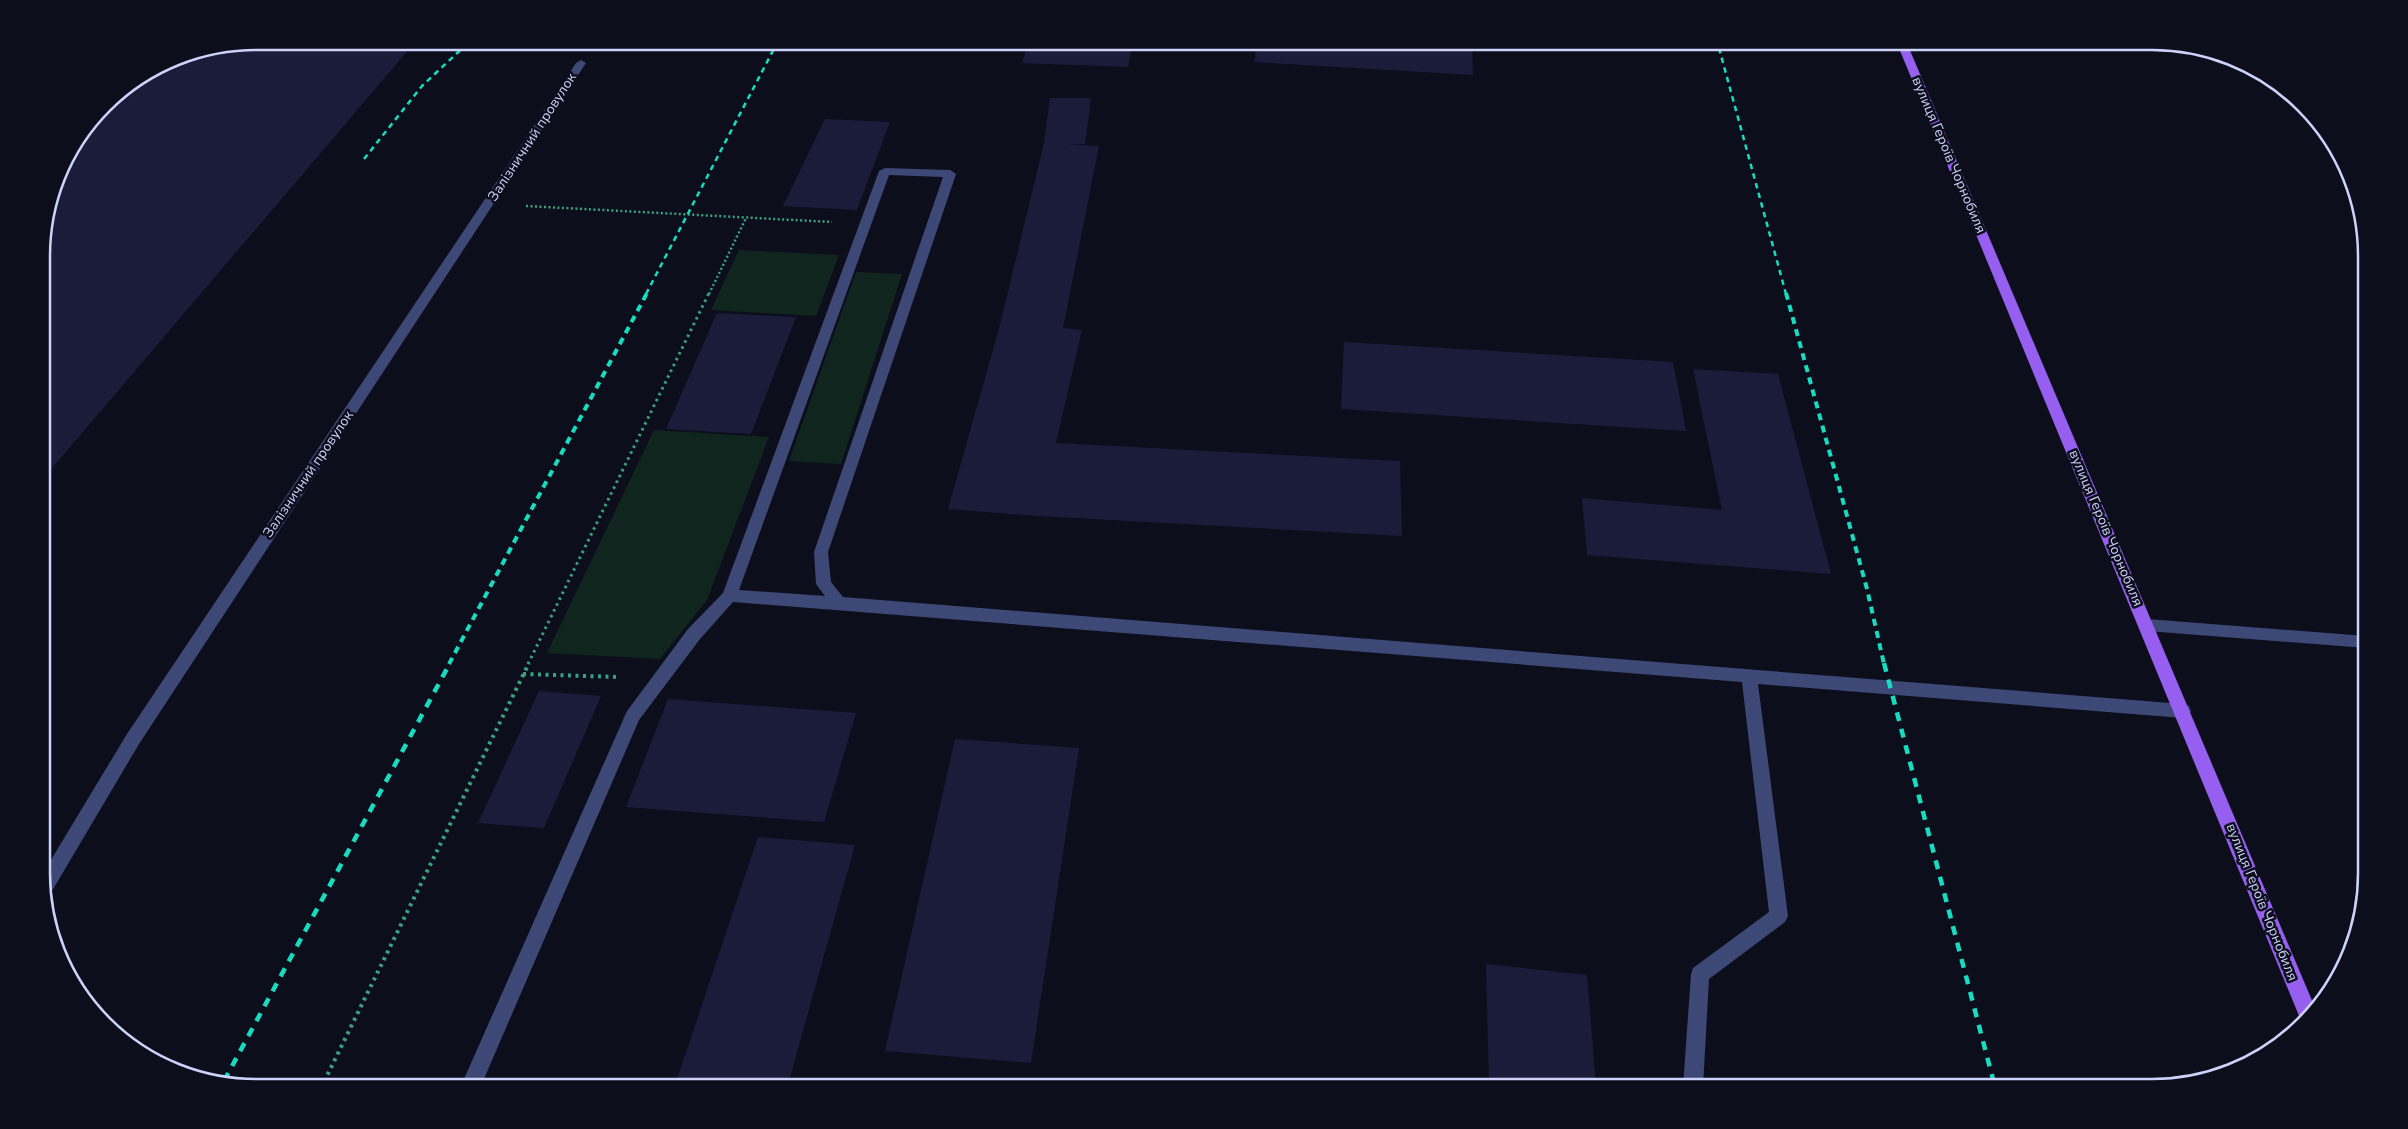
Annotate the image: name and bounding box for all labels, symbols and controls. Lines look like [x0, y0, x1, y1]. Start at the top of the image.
street label: Залізничний провулок [483, 69, 581, 205]
street label: вулиця Героїв Чорнобиля [1907, 74, 1991, 236]
street label: Залізничний провулок [258, 406, 358, 541]
street label: вулиця Героїв Чорнобиля [2064, 447, 2148, 609]
street label: вулиця Героїв Чорнобиля [2222, 820, 2302, 984]

